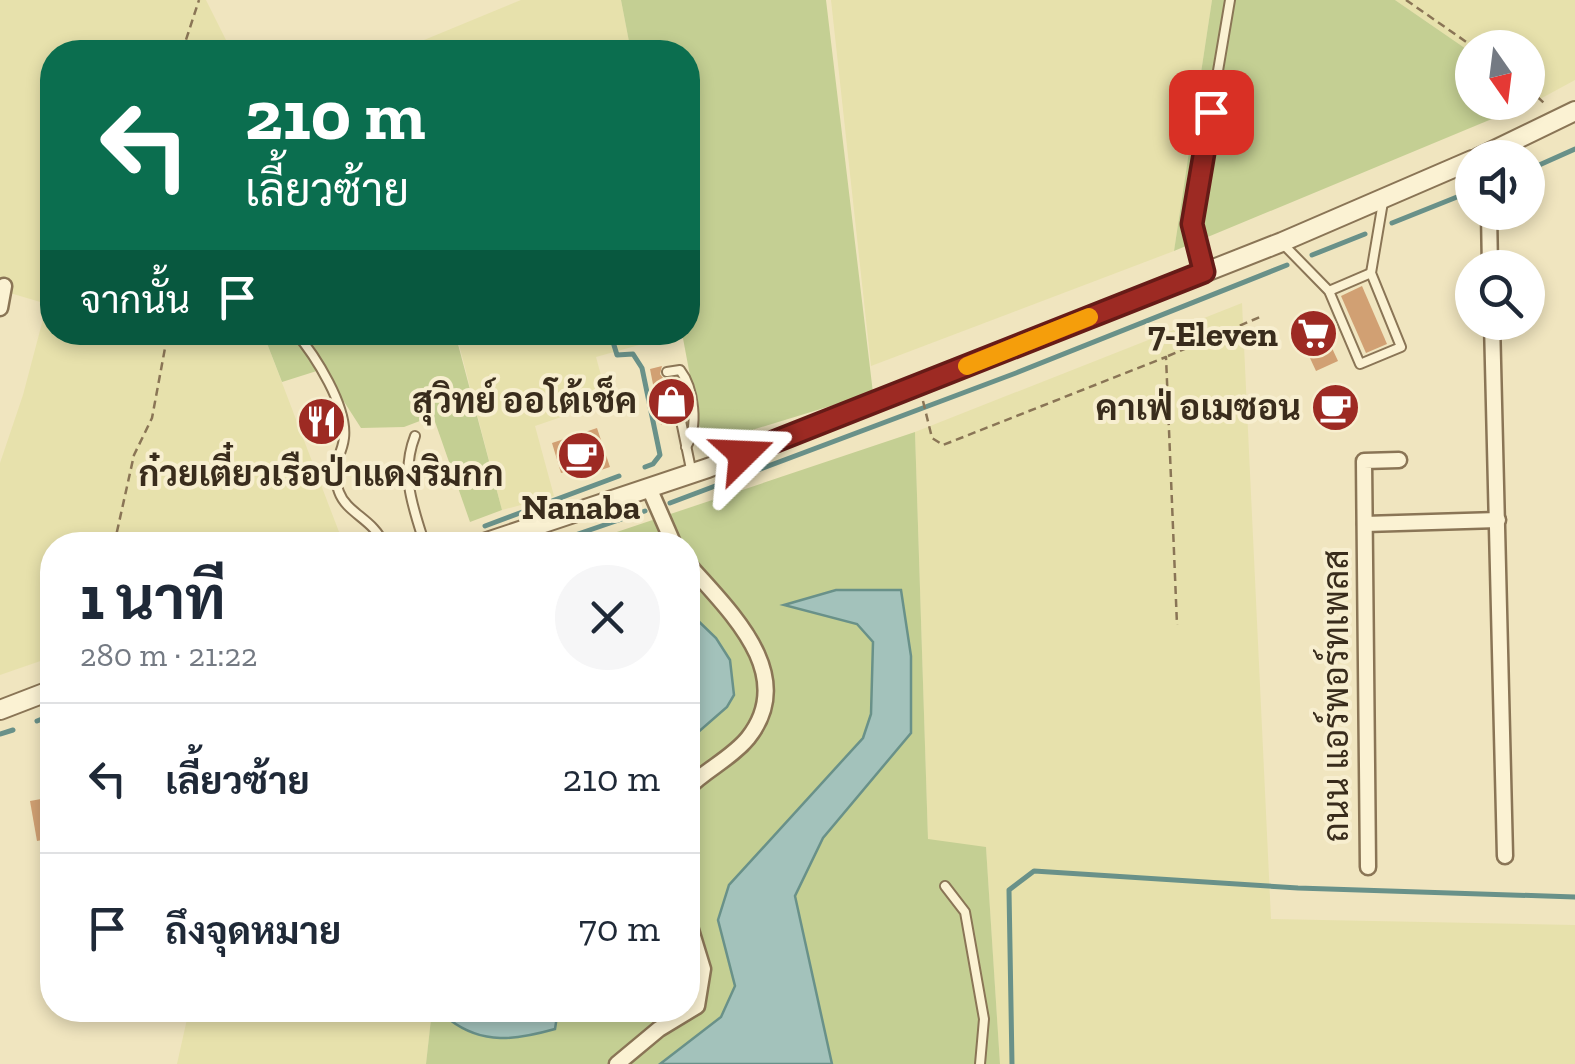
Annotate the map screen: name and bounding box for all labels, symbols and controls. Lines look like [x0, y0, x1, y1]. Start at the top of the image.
north arrow [1455, 30, 1545, 120]
map controls [1455, 30, 1545, 340]
pin [1169, 70, 1254, 155]
text: 210 m [245, 73, 426, 157]
icon: left [80, 80, 210, 210]
icon: arrive [1184, 85, 1239, 140]
button: sound [1455, 140, 1545, 230]
text: เลี้ยวซ้าย [245, 164, 409, 218]
button: search [1455, 250, 1545, 340]
icon: arrive [210, 270, 265, 325]
text: จากนั้น [80, 277, 190, 323]
supermarket icon: 7-Eleven [1287, 308, 1339, 360]
place label: 7-Eleven [1148, 313, 1278, 355]
place label: สุวิทย์ ออโต้เช็ค [412, 375, 637, 426]
shop icon: สุวิทย์ ออโต้เช็ค [646, 375, 698, 427]
cafe icon: คาเฟ่ อเมซอน [1310, 382, 1362, 434]
place label: คาเฟ่ อเมซอน [1096, 387, 1301, 429]
restaurant icon: ก๋วยเตี๋ยวเรือป่าแดงริมกก [295, 396, 347, 448]
position arrow [691, 402, 795, 506]
cafe icon: Nanaba [555, 429, 607, 481]
place label: ก๋วยเตี๋ยวเรือป่าแดงริมกก [138, 442, 504, 495]
place label: Nanaba [522, 486, 641, 528]
street label: ถนน แอร์พอร์ทเพลส [1313, 550, 1357, 842]
text: 1 นาที [80, 562, 226, 634]
button: close [555, 565, 660, 670]
text: 280 m · 21:22 [80, 636, 257, 674]
icon: left [80, 751, 135, 806]
text: 210 m [562, 755, 660, 801]
text: เลี้ยวซ้าย [165, 758, 310, 804]
icon: arrive [80, 901, 135, 956]
text: 70 m [579, 905, 660, 951]
text: ถึงจุดหมาย [165, 908, 341, 954]

